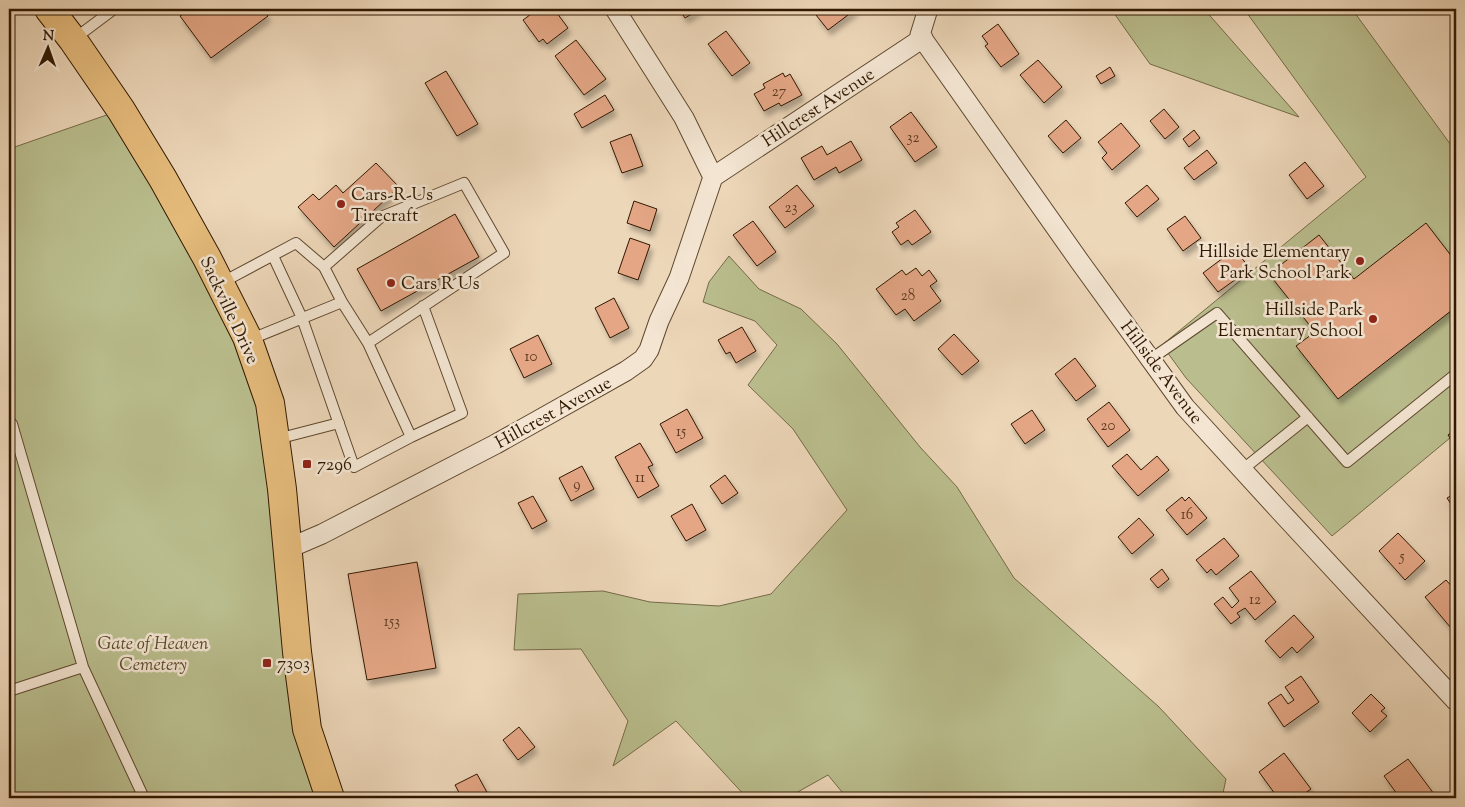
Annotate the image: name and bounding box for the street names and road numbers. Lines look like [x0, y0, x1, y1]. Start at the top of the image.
street label: Hillcrest Avenue [758, 62, 881, 155]
street label: Sackville Drive [192, 253, 265, 369]
street label: Hillside Avenue [1113, 316, 1208, 430]
street label: Hillcrest Avenue [491, 371, 617, 457]

